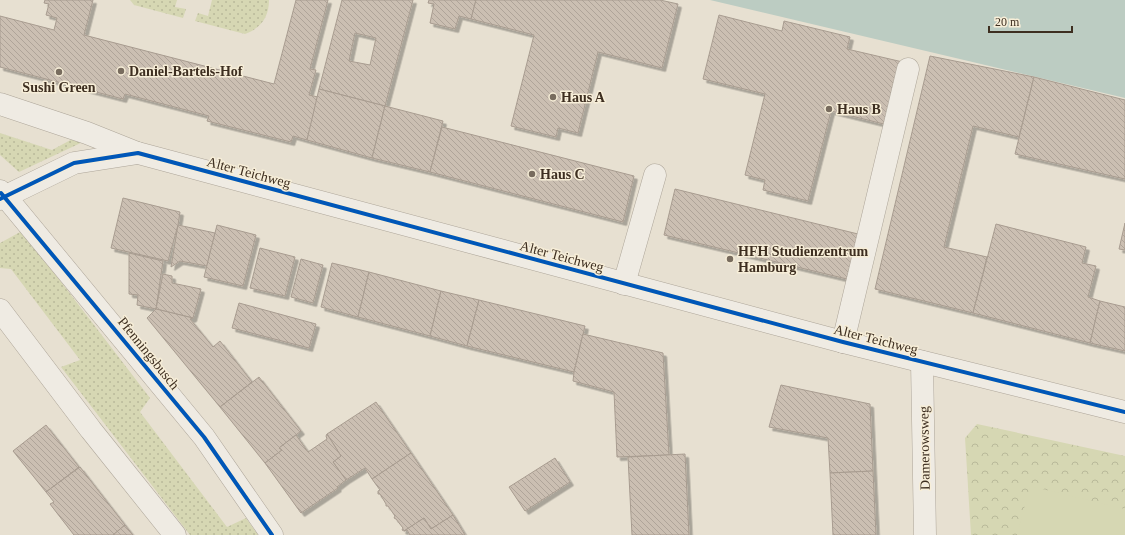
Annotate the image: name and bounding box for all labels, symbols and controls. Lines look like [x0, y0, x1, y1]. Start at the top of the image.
scale bar [989, 8, 1072, 34]
text: 20 m [995, 15, 1020, 29]
place label: Daniel-Bartels-Hof [129, 64, 243, 79]
marker: Daniel-Bartels-Hof [116, 66, 126, 76]
marker: Sushi Green [54, 67, 64, 77]
place label: Sushi Green [22, 80, 96, 95]
place label: Haus A [561, 90, 606, 105]
marker: Haus A [548, 92, 558, 102]
place label: Haus B [837, 102, 881, 117]
marker: Haus B [824, 104, 834, 114]
street label: Alter Teichweg [205, 154, 292, 191]
place label: Haus C [540, 167, 585, 182]
marker: Haus C [527, 169, 537, 179]
street label: Alter Teichweg [518, 238, 605, 275]
place label: HFH Studienzentrum Hamburg [738, 244, 869, 275]
marker: HFH Studienzentrum Hamburg [725, 254, 735, 264]
street label: Pfenningsbusch [115, 314, 182, 392]
street label: Alter Teichweg [832, 322, 920, 357]
street label: Damerowsweg [916, 406, 933, 490]

